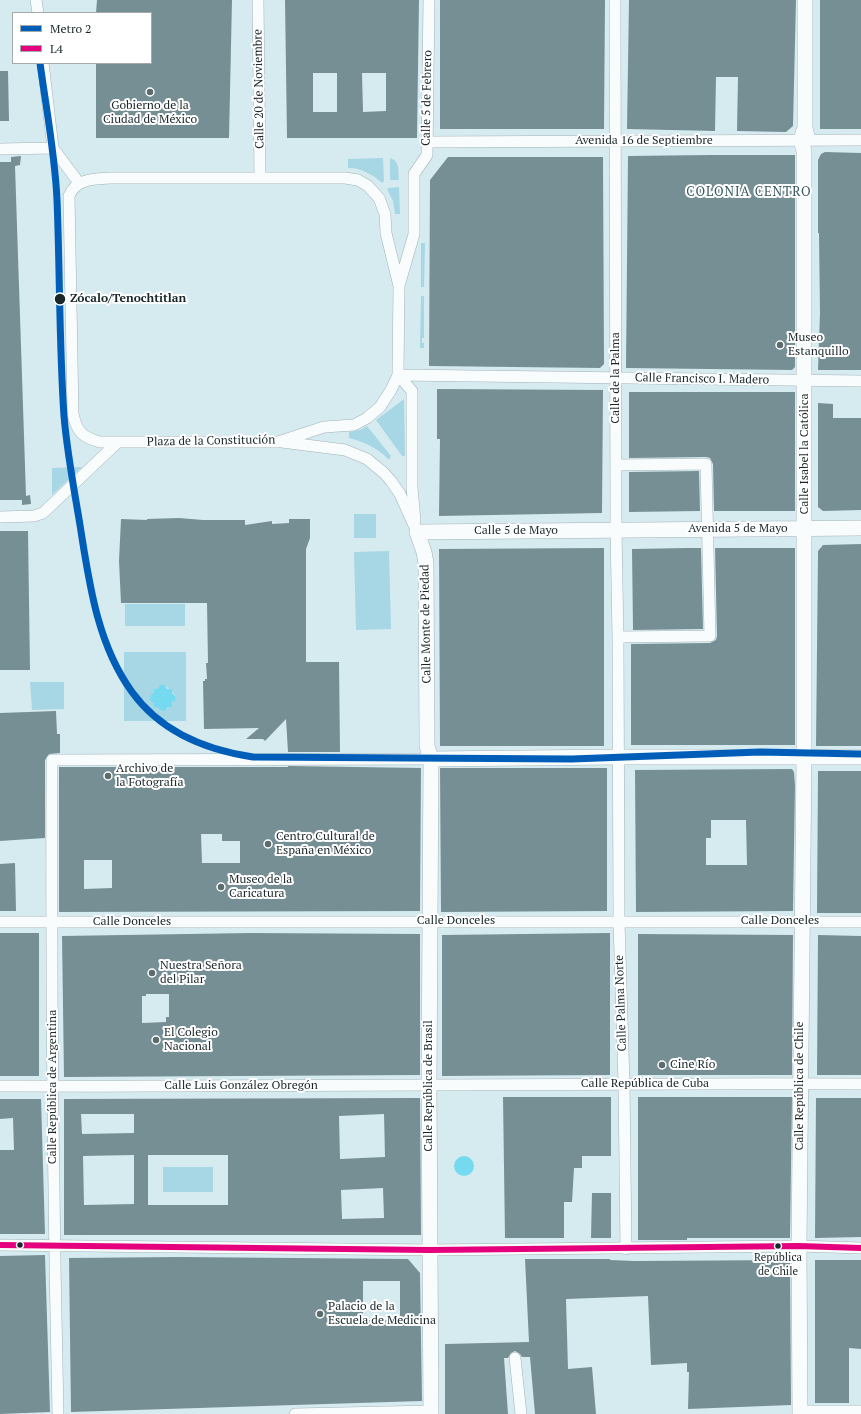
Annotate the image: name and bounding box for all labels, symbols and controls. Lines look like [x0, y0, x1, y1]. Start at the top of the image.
legend [12, 12, 152, 64]
text: Metro 2 [50, 21, 91, 36]
street label: Calle 20 de Noviembre [251, 29, 267, 149]
text: L4 [50, 41, 63, 56]
street label: Calle 5 de Febrero [419, 50, 435, 146]
marker: Gobierno de la Ciudad de México [145, 87, 155, 97]
place label: Gobierno de la Ciudad de México [103, 99, 197, 127]
street label: Avenida 16 de Septiembre [575, 134, 713, 148]
district label: COLONIA CENTRO [686, 184, 812, 200]
marker: Zócalo/Tenochtitlan [53, 292, 67, 306]
place label: Zócalo/Tenochtitlan [70, 292, 186, 306]
place label: Museo Estanquillo [788, 331, 849, 359]
street label: Calle de la Palma [609, 332, 623, 424]
marker: Museo Estanquillo [775, 340, 785, 350]
street label: Calle Francisco I. Madero [635, 371, 769, 387]
street label: Calle Isabel la Católica [798, 394, 812, 514]
street label: Plaza de la Constitución [147, 433, 275, 449]
street label: Avenida 5 de Mayo [688, 522, 788, 536]
street label: Calle 5 de Mayo [474, 524, 558, 538]
street label: Calle Monte de Piedad [418, 564, 434, 684]
place label: Archivo de la Fotografía [116, 762, 183, 790]
marker: Archivo de la Fotografía [103, 771, 113, 781]
place label: Centro Cultural de España en México [276, 830, 375, 858]
marker: Centro Cultural de España en México [263, 839, 273, 849]
place label: Museo de la Caricatura [229, 873, 292, 901]
marker: Museo de la Caricatura [216, 882, 226, 892]
street label: Calle Donceles [417, 914, 495, 928]
street label: Calle Donceles [741, 914, 819, 928]
street label: Calle Donceles [93, 915, 171, 929]
street label: Calle Palma Norte [612, 954, 630, 1052]
place label: Nuestra Señora del Pilar [160, 959, 242, 987]
marker: Nuestra Señora del Pilar [147, 968, 157, 978]
street label: Calle República de Argentina [46, 1010, 60, 1164]
street label: Calle República de Brasil [422, 1020, 436, 1152]
street label: Calle República de Chile [793, 1021, 807, 1151]
place label: El Colegio Nacional [164, 1026, 218, 1054]
marker: El Colegio Nacional [151, 1035, 161, 1045]
place label: Cine Río [670, 1058, 715, 1072]
marker: Cine Río [657, 1060, 667, 1070]
street label: Calle República de Cuba [581, 1077, 709, 1091]
street label: Calle Luis González Obregón [164, 1079, 318, 1093]
unlabelled marker [15, 1240, 25, 1250]
marker: República de Chile [773, 1241, 783, 1251]
place label: República de Chile [754, 1251, 802, 1277]
place label: Palacio de la Escuela de Medicina [328, 1300, 436, 1328]
marker: Palacio de la Escuela de Medicina [315, 1309, 325, 1319]

